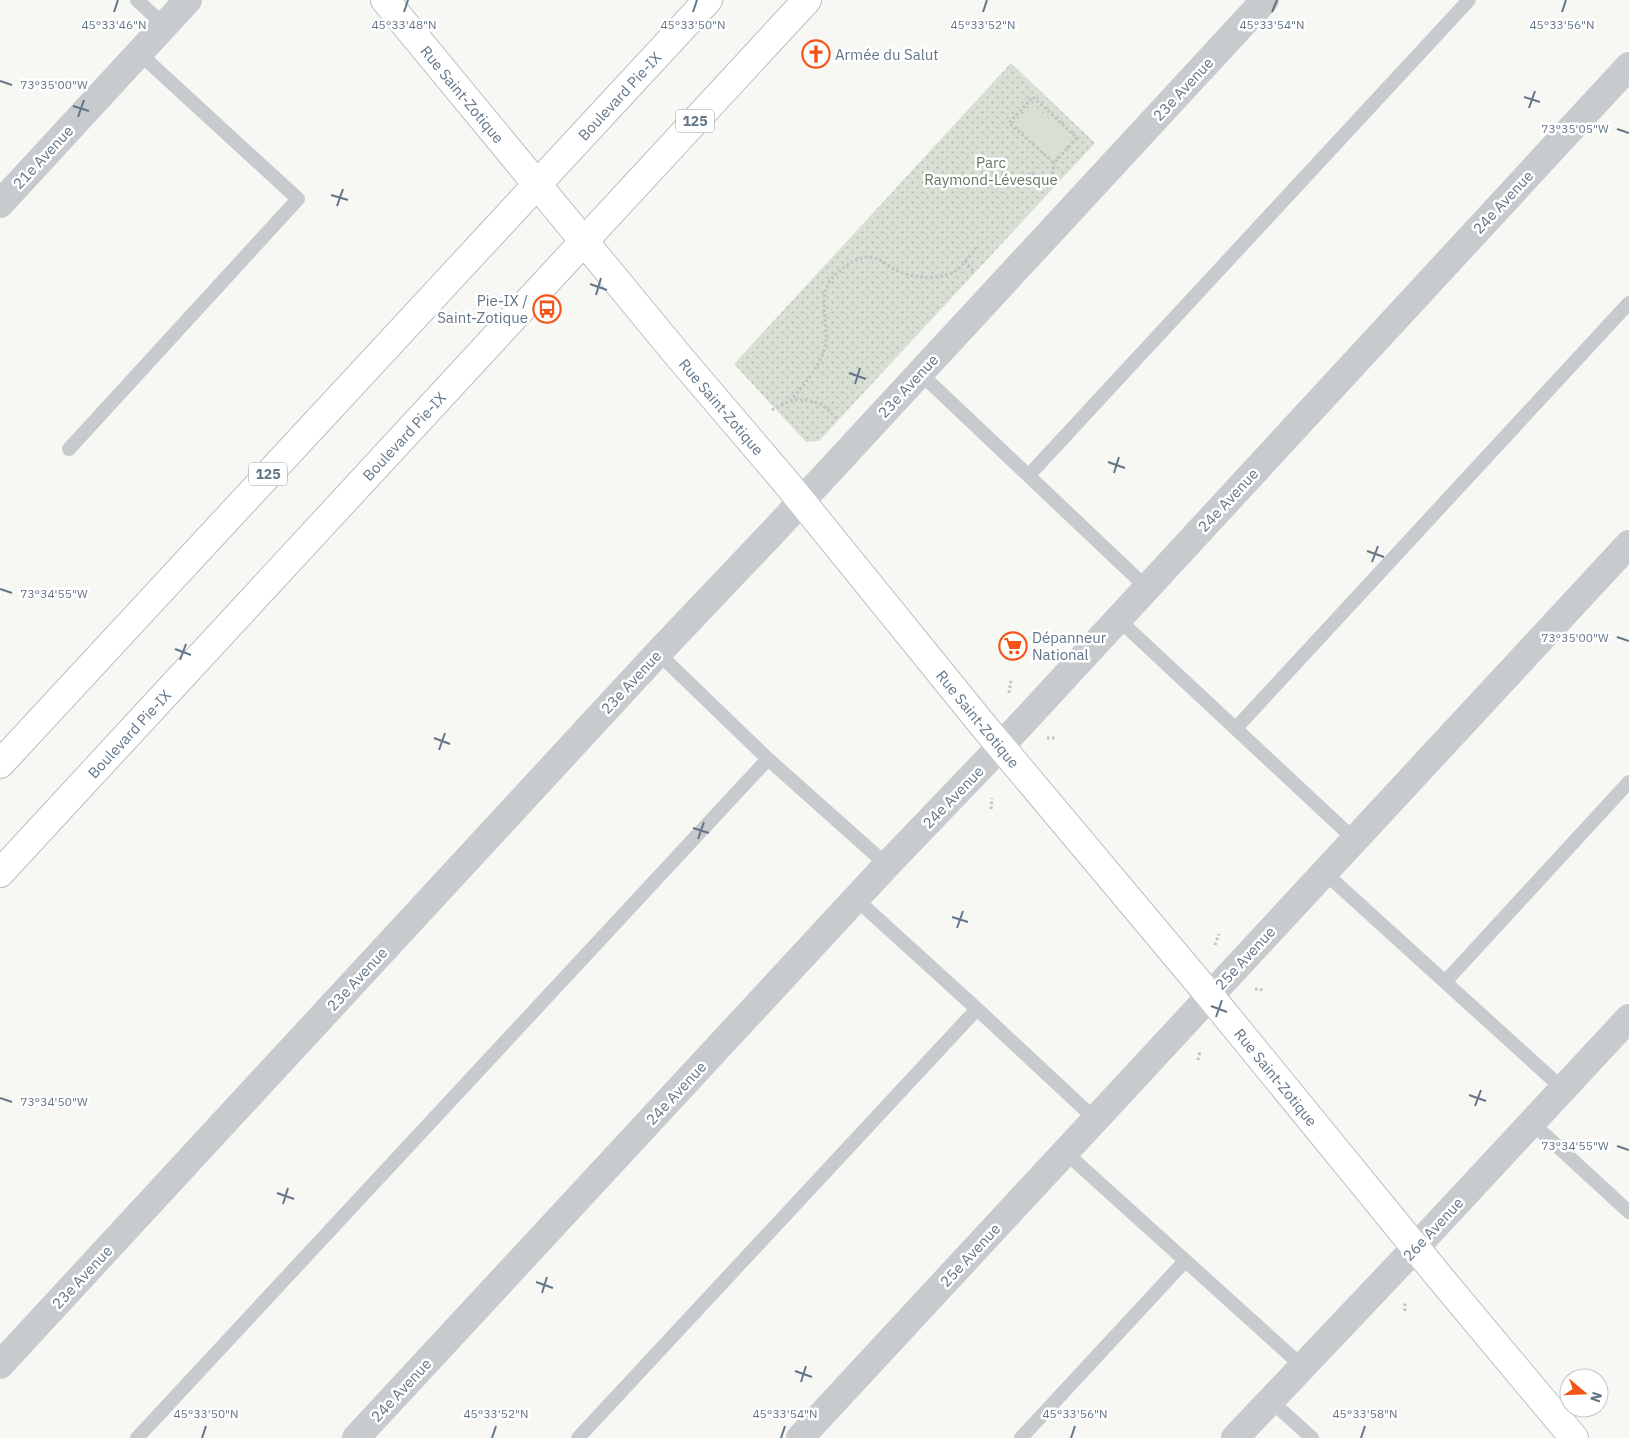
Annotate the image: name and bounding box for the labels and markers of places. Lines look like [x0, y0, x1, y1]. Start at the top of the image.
church icon: Armée du Salut [801, 39, 831, 69]
place label: Armée du Salut [835, 45, 939, 64]
place label: Pie-IX / Saint-Zotique [437, 291, 528, 327]
bus stop icon: Pie-IX / Saint-Zotique [532, 294, 562, 324]
place label: Dépanneur National [1032, 628, 1107, 664]
supermarket icon: Dépanneur National [998, 631, 1028, 661]

